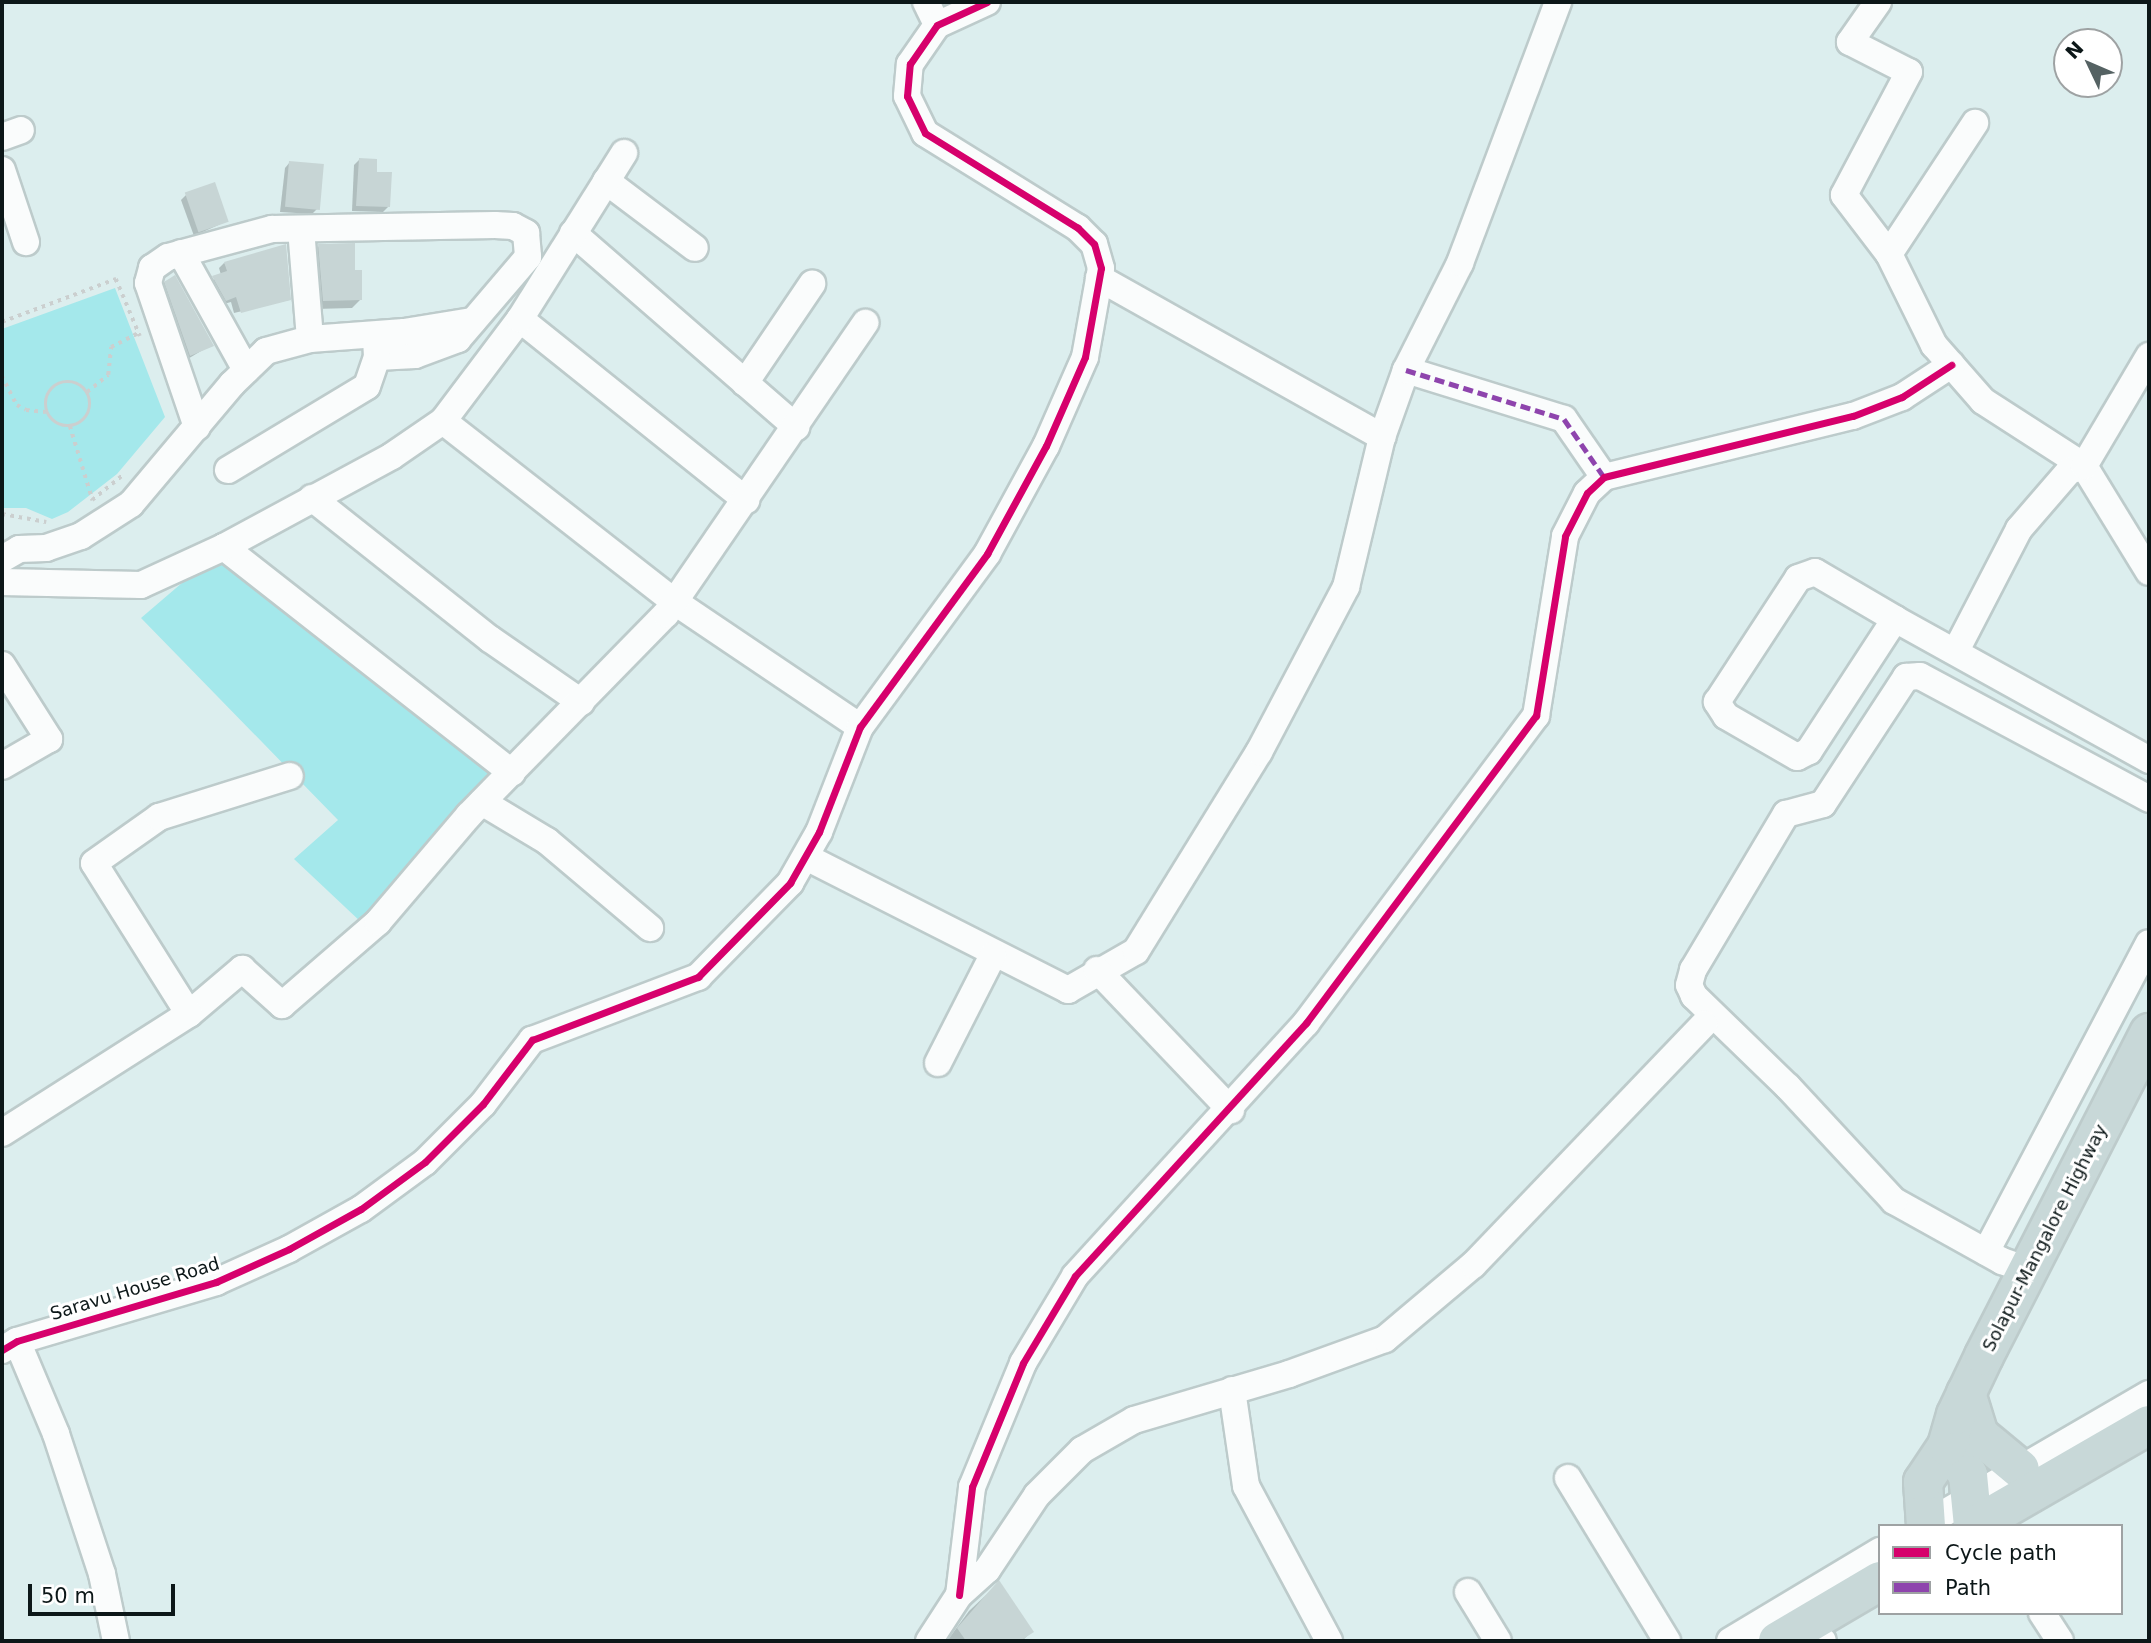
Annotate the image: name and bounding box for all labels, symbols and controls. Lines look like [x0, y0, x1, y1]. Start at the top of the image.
north arrow [2053, 28, 2123, 98]
text: N [2061, 36, 2088, 63]
street label: Solapur-Mangalore Highway [1978, 1121, 2112, 1355]
street label: Saravu House Road [48, 1253, 222, 1325]
legend [1878, 1524, 2123, 1615]
text: Cycle path [1945, 1541, 2057, 1565]
scale bar [32, 1570, 178, 1614]
text: Path [1945, 1576, 1991, 1600]
text: 50 m [41, 1584, 95, 1608]

